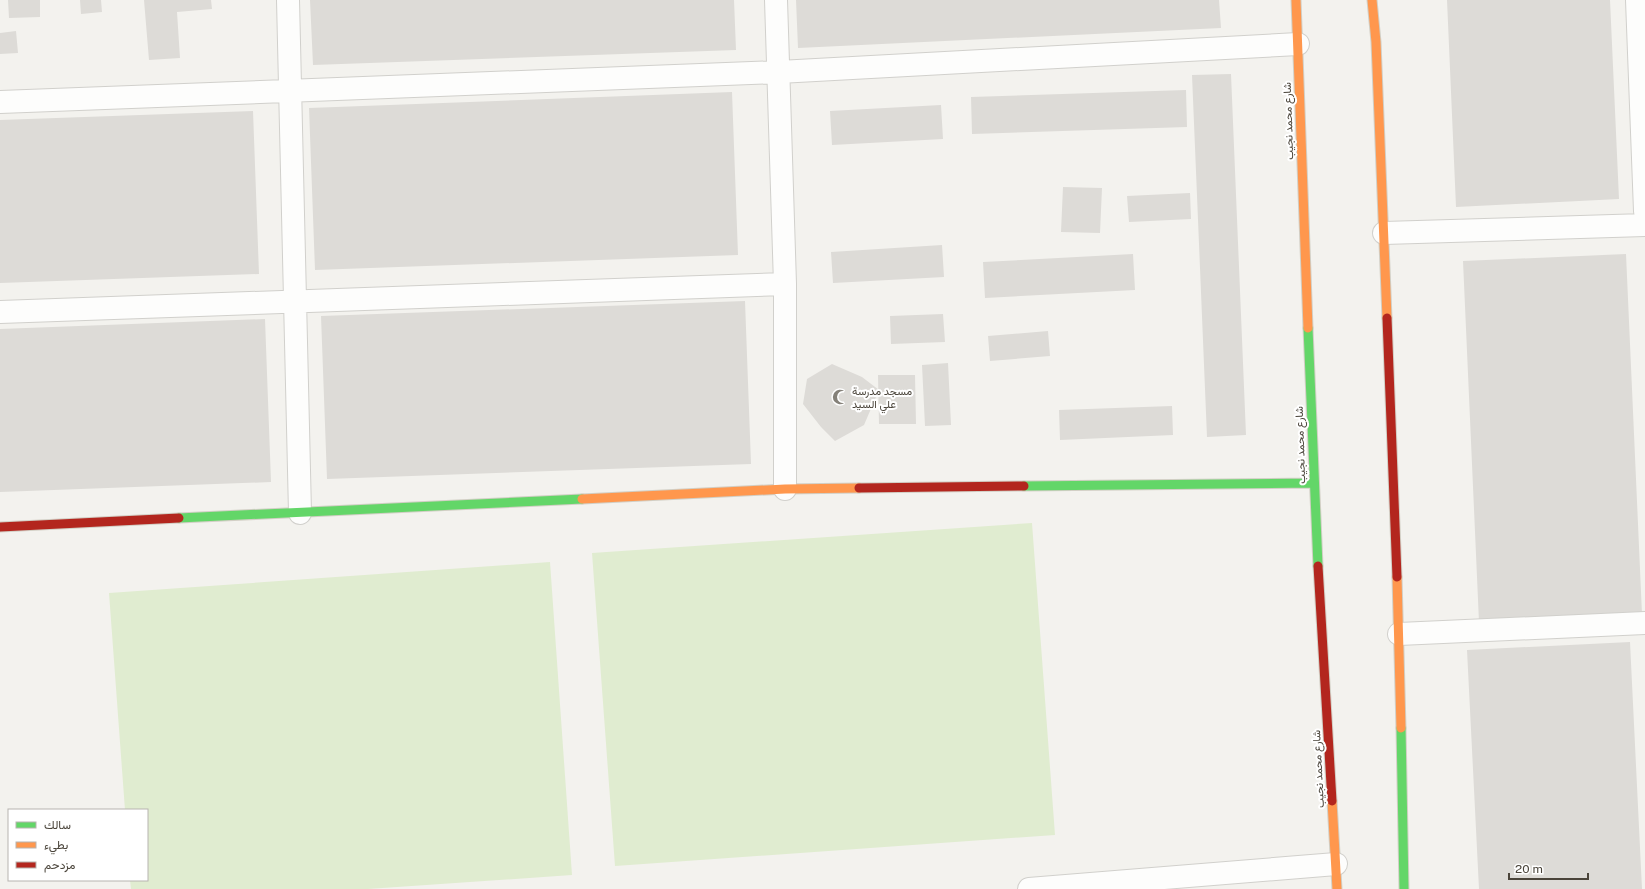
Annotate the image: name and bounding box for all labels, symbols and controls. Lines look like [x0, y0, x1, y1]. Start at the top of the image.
street label: شارع محمد نجيب [1281, 82, 1297, 160]
place label: مسجد مدرسة علي السيد [852, 385, 912, 414]
mosque icon: مسجد مدرسة علي السيد [831, 388, 849, 406]
street label: شارع محمد نجيب [1293, 406, 1309, 484]
street label: شارع محمد نجيب [1310, 729, 1328, 808]
legend [8, 809, 148, 881]
text: سالك [44, 818, 71, 832]
text: بطيء [44, 838, 68, 855]
scale bar [1509, 855, 1588, 881]
text: مزدحم [44, 858, 75, 873]
text: 20 m [1515, 862, 1543, 876]

